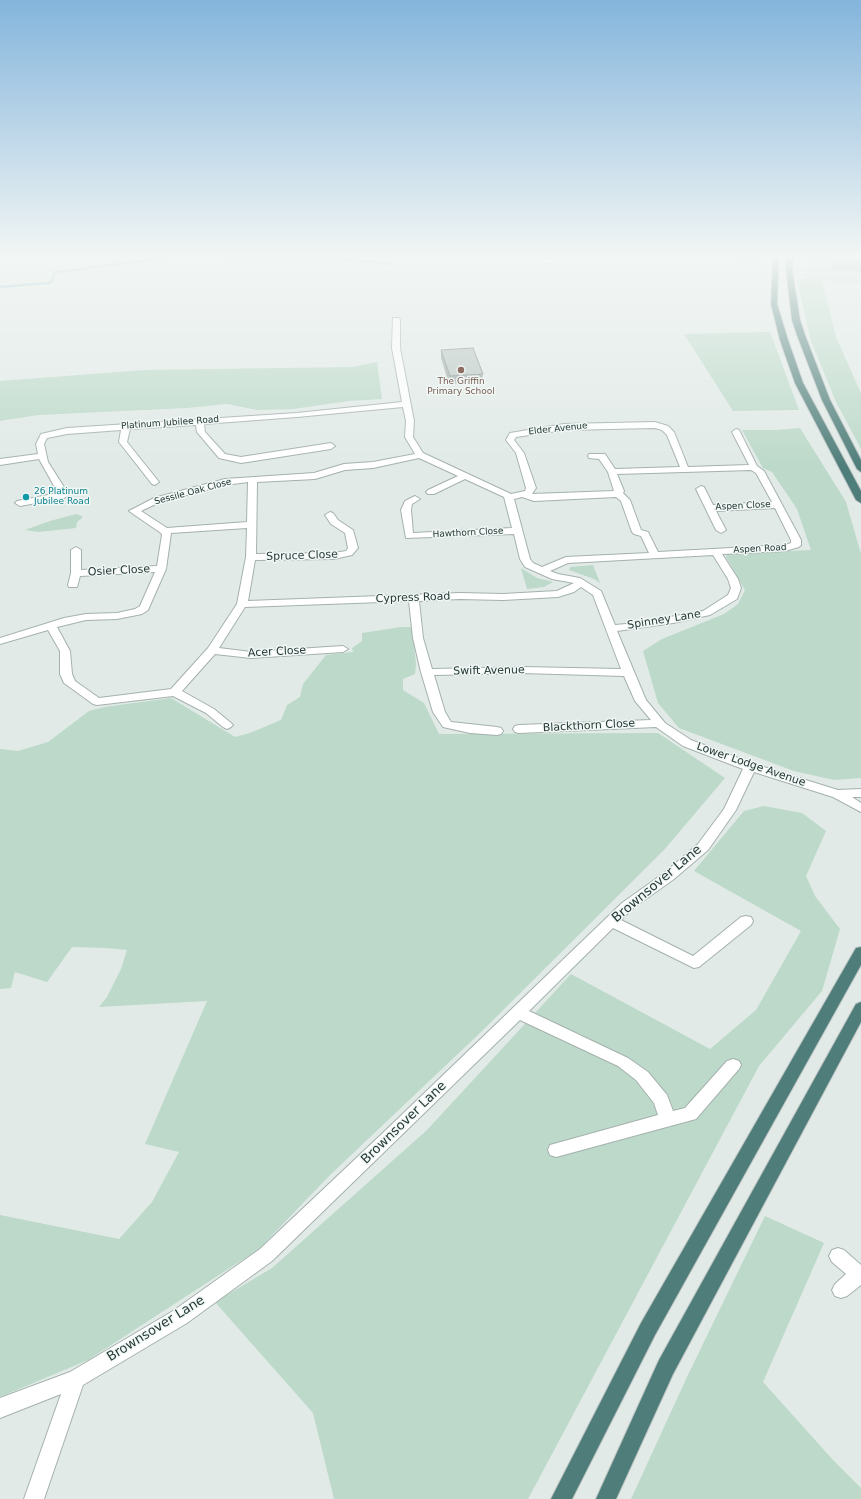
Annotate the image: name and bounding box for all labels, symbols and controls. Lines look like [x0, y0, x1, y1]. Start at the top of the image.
marker: The Griffin Primary School [456, 365, 466, 375]
place label: The Griffin Primary School [427, 377, 495, 398]
street label: Platinum Jubilee Road [121, 414, 219, 432]
street label: Elder Avenue [528, 421, 588, 437]
street label: Sessile Oak Close [153, 477, 233, 507]
place label: 26 Platinum Jubilee Road [34, 487, 90, 508]
marker: 26 Platinum Jubilee Road [21, 492, 31, 502]
street label: Aspen Close [715, 499, 771, 513]
street label: Hawthorn Close [432, 526, 504, 540]
street label: Aspen Road [733, 542, 787, 556]
street label: Spruce Close [266, 548, 338, 564]
street label: Osier Close [88, 563, 150, 579]
street label: Cypress Road [375, 590, 451, 606]
street label: Spinney Lane [626, 608, 702, 632]
street label: Acer Close [248, 644, 306, 660]
street label: Swift Avenue [453, 664, 525, 678]
street label: Blackthorn Close [542, 717, 636, 735]
street label: Lower Lodge Avenue [695, 740, 807, 790]
street label: Brownsover Lane [609, 842, 705, 926]
street label: Brownsover Lane [358, 1078, 450, 1168]
street label: Brownsover Lane [104, 1293, 208, 1365]

